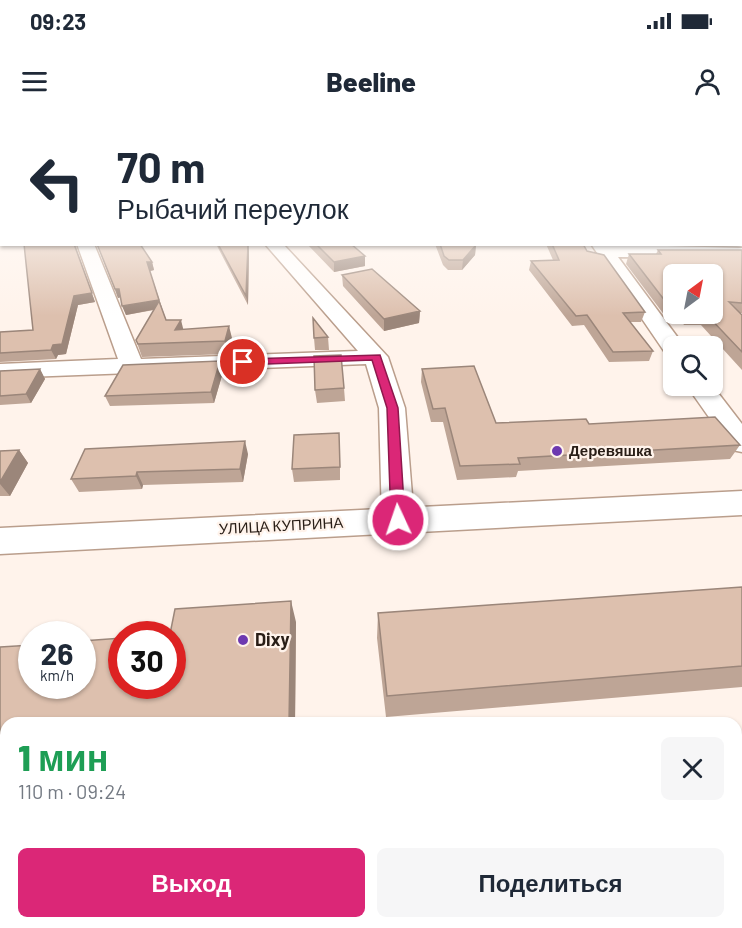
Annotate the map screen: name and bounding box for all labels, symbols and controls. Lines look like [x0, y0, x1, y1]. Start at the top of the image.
text: 09:23 [30, 8, 86, 34]
icon: menu [18, 65, 51, 98]
text: Beeline [326, 65, 416, 97]
icon: person [691, 65, 724, 98]
text: 70 m [117, 141, 205, 191]
icon: left [18, 144, 96, 222]
text: Рыбачий переулок [117, 192, 348, 224]
north arrow [663, 264, 723, 324]
map controls [663, 264, 723, 396]
pin [217, 336, 268, 387]
button: search [663, 336, 723, 396]
icon: arrive [226, 345, 259, 378]
place label: Деревяшка [569, 441, 653, 459]
marker: Деревяшка [550, 444, 564, 458]
position arrow [366, 488, 430, 552]
street label: УЛИЦА КУПРИНА [218, 513, 344, 537]
speed limit sign: 30 [108, 621, 186, 699]
place label: Dixy [255, 628, 289, 650]
marker: Dixy [236, 633, 250, 647]
text: 26 [41, 635, 73, 671]
text: km/h [40, 666, 74, 684]
text: 1 мин [18, 735, 109, 778]
button: close [661, 737, 724, 800]
text: 110 m · 09:24 [18, 779, 126, 803]
button: Выход [18, 848, 365, 917]
button: Поделиться [377, 848, 724, 917]

